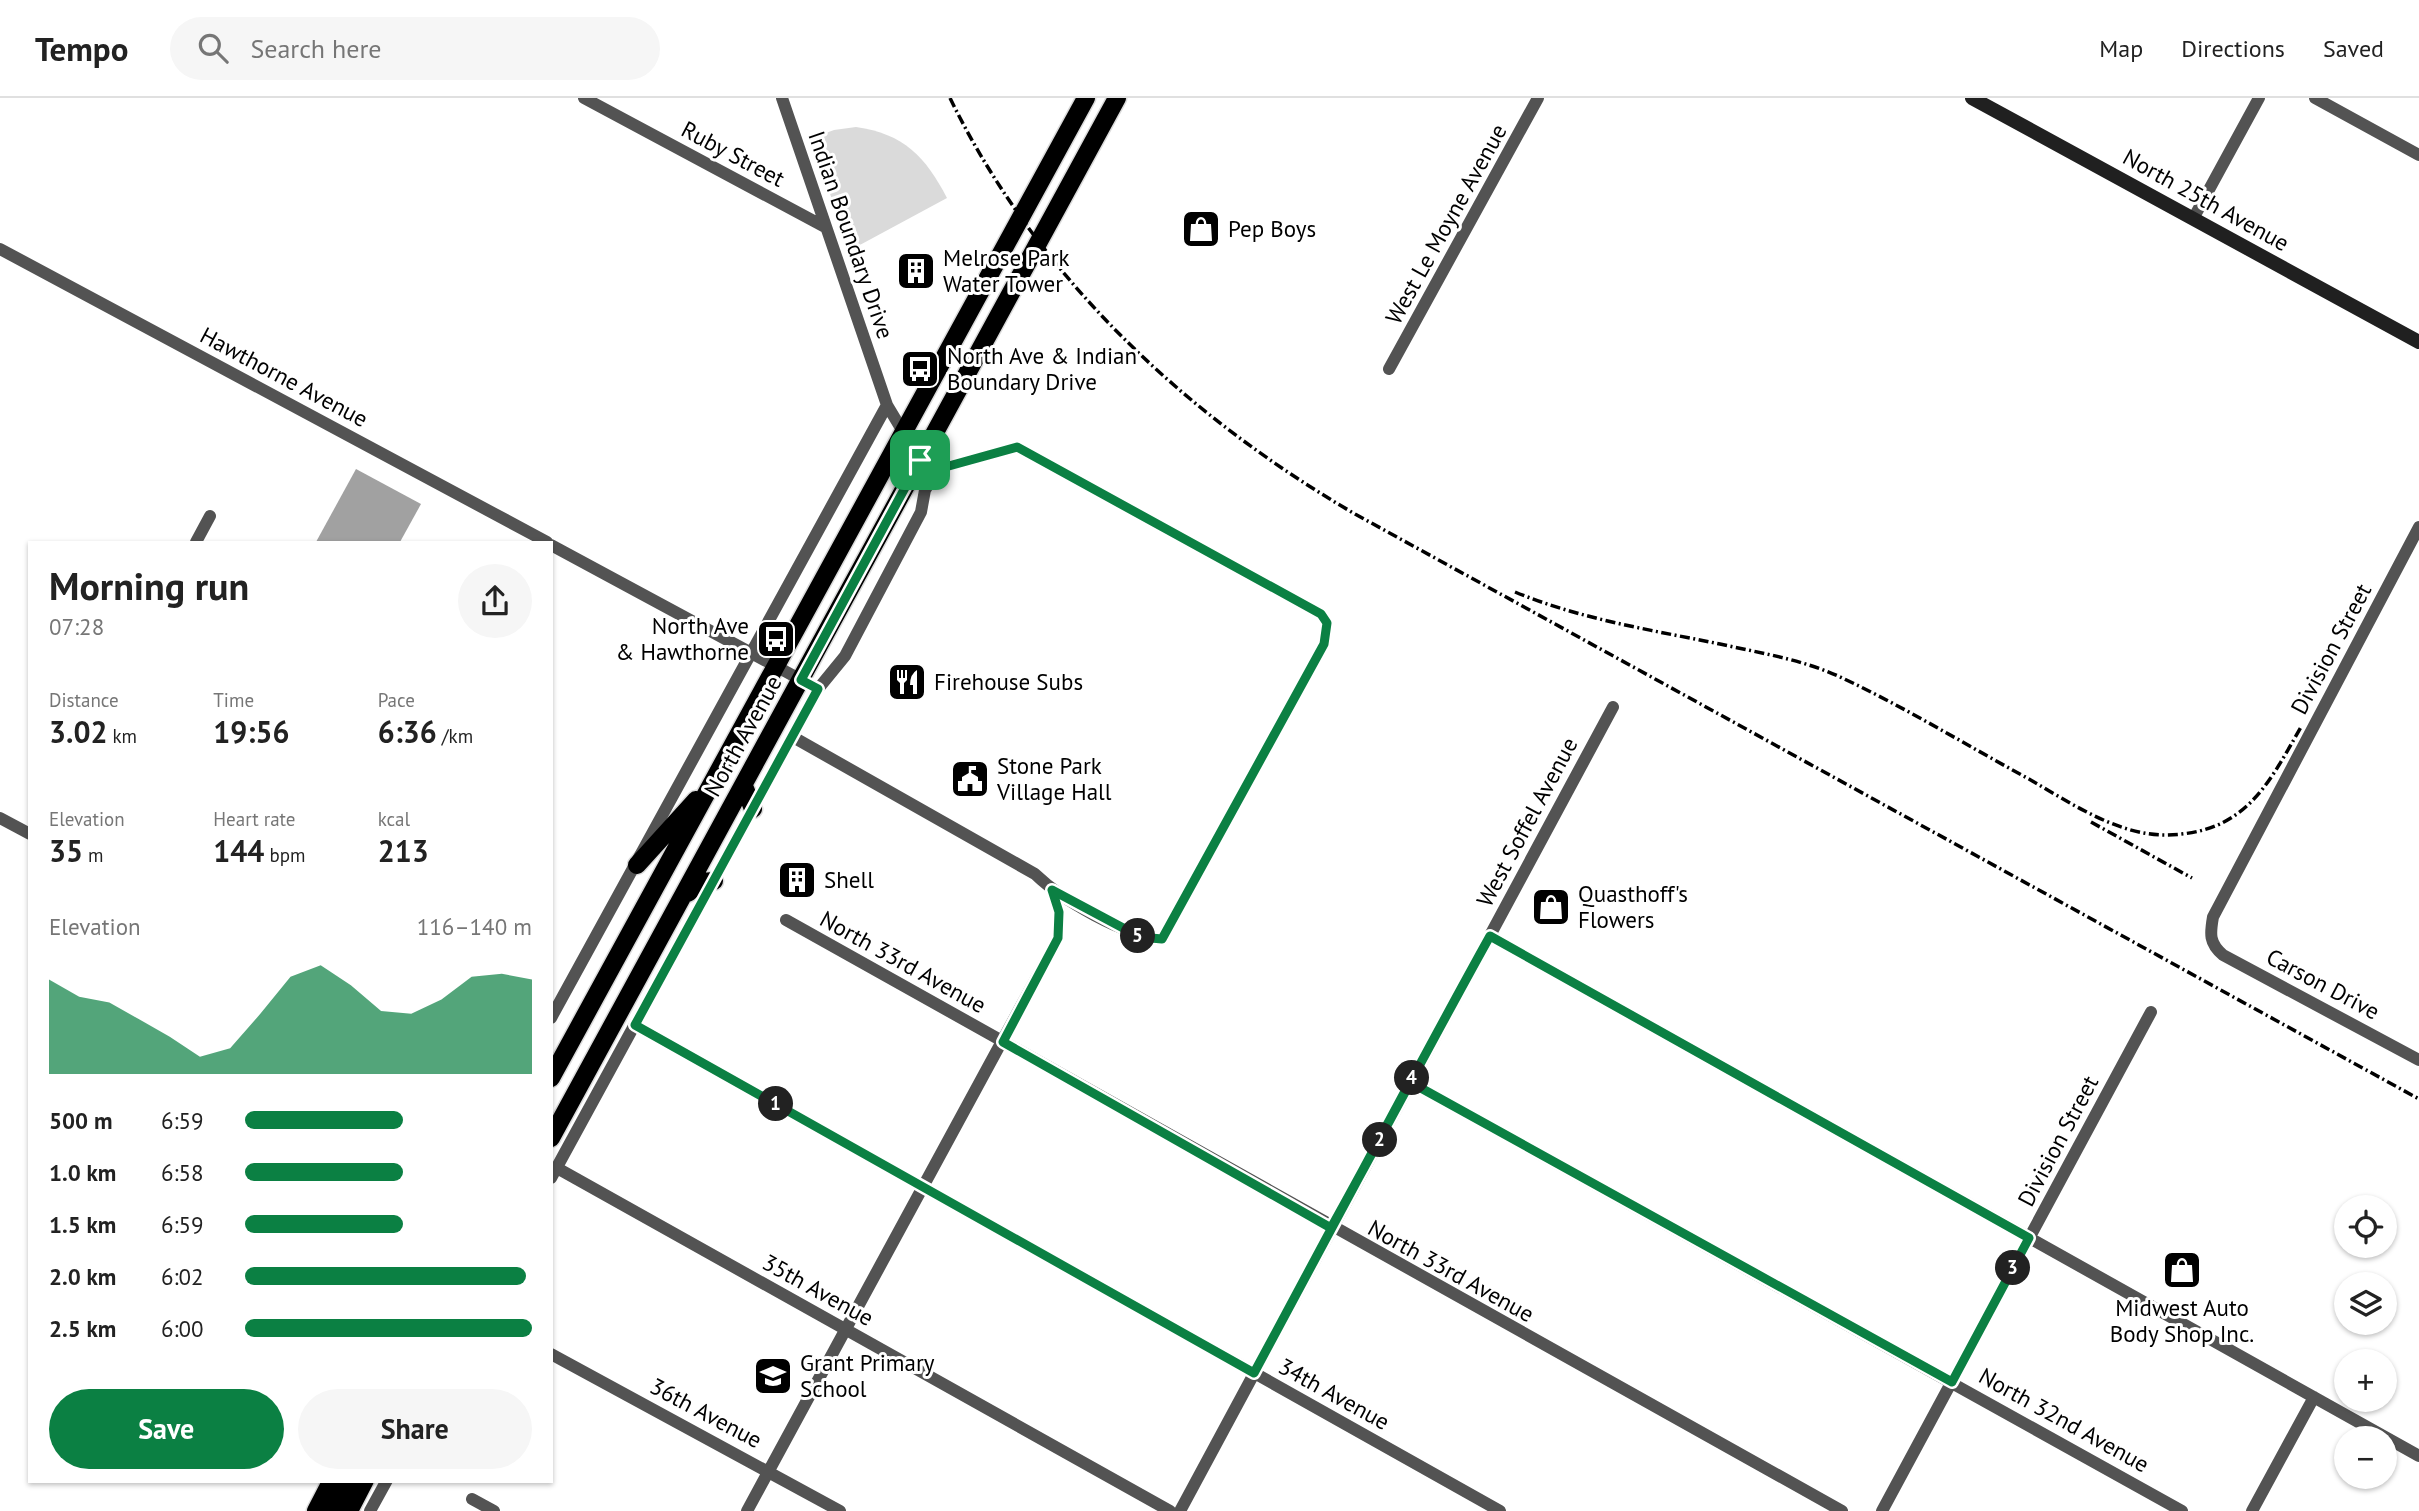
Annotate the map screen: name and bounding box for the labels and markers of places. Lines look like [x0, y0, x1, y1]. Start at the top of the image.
shop icon: Pep Boys [1180, 208, 1222, 250]
place label: Pep Boys [1228, 214, 1316, 243]
place label: Melrose Park Water Tower [943, 243, 1070, 298]
building icon: Melrose Park Water Tower [895, 250, 937, 292]
place label: North Ave & Indian Boundary Drive [947, 341, 1137, 396]
bus stop icon: North Ave & Indian Boundary Drive [899, 348, 941, 390]
pin [890, 430, 950, 490]
place label: North Ave & Hawthorne [616, 611, 749, 666]
bus stop icon: North Ave & Hawthorne [755, 618, 797, 660]
restaurant icon: Firehouse Subs [886, 661, 928, 703]
place label: Firehouse Subs [934, 667, 1083, 696]
place label: Stone Park Village Hall [996, 751, 1112, 806]
public building icon: Stone Park Village Hall [949, 758, 991, 800]
building icon: Shell [776, 859, 818, 901]
place label: Shell [824, 865, 874, 894]
place label: Quasthoff's Flowers [1578, 879, 1688, 934]
shop icon: Quasthoff's Flowers [1530, 886, 1572, 928]
pin: 5 [1120, 918, 1156, 954]
pin: 4 [1394, 1060, 1430, 1096]
pin: 1 [758, 1086, 794, 1122]
pin: 2 [1362, 1122, 1398, 1158]
shop icon: Midwest Auto Body Shop Inc. [2161, 1249, 2203, 1291]
pin: 3 [1996, 1250, 2030, 1286]
place label: Midwest Auto Body Shop Inc. [2110, 1293, 2254, 1348]
place label: Grant Primary School [800, 1348, 935, 1403]
school or university icon: Grant Primary School [752, 1355, 794, 1397]

